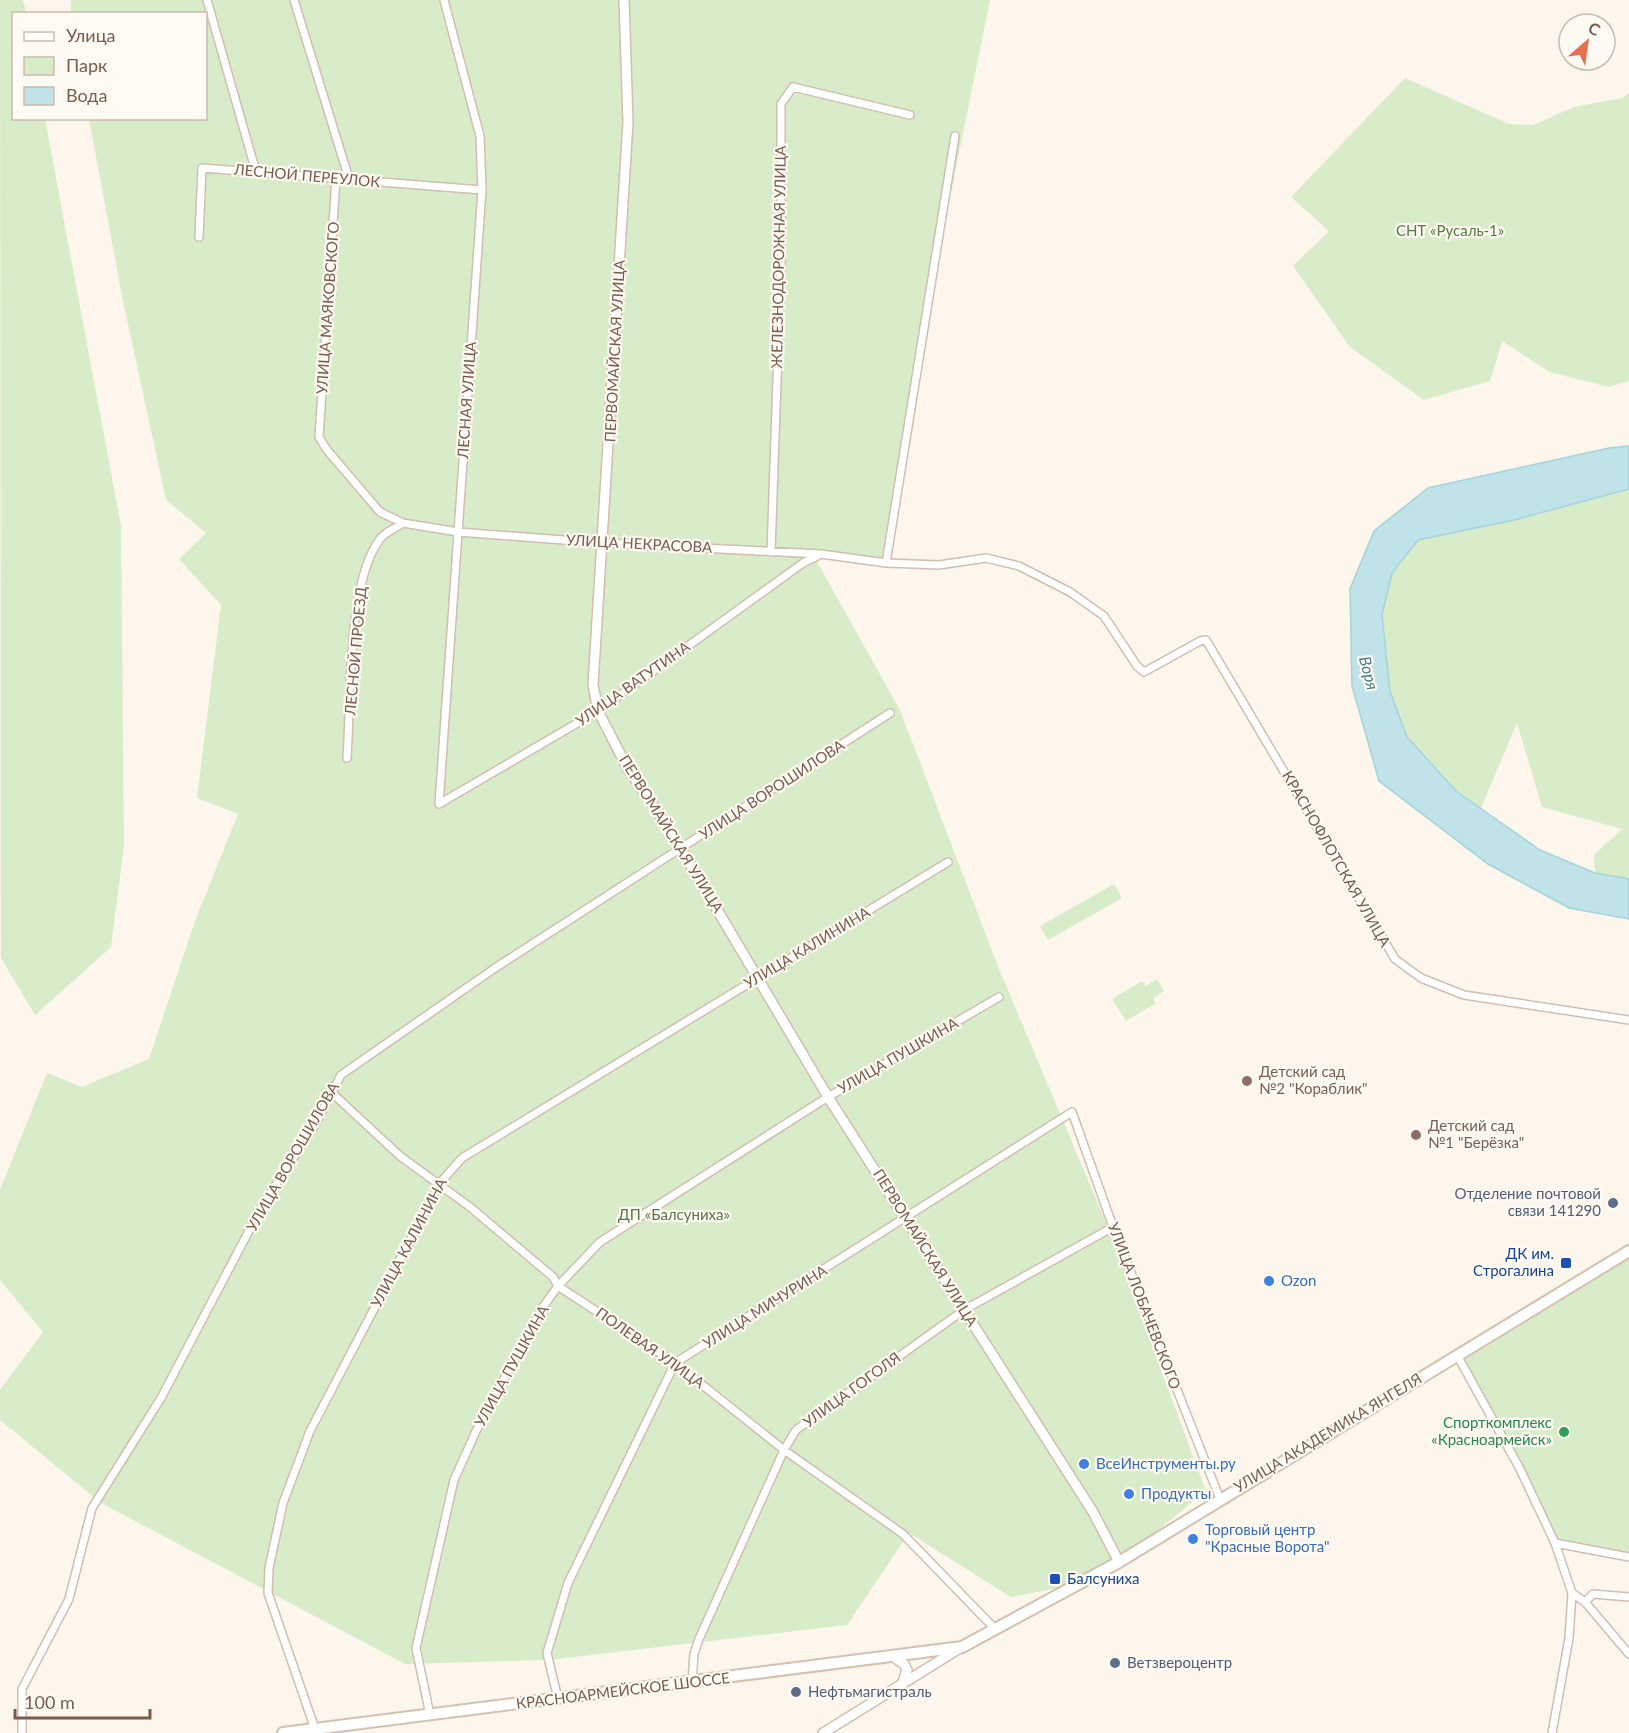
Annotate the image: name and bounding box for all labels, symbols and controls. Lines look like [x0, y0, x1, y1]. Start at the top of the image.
legend [12, 12, 207, 120]
north arrow [1557, 12, 1617, 72]
text: С [1585, 18, 1604, 40]
text: Улица [66, 24, 116, 46]
text: Парк [66, 54, 108, 76]
text: Вода [66, 84, 107, 106]
street label: ЖЕЛЕЗНОДОРОЖНАЯ УЛИЦА [767, 144, 789, 369]
street label: ЛЕСНОЙ ПЕРЕУЛОК [232, 160, 381, 190]
street label: УЛИЦА МАЯКОВСКОГО [312, 221, 342, 395]
park label: СНТ «Русаль-1» [1396, 221, 1504, 239]
street label: ПЕРВОМАЙСКАЯ УЛИЦА [600, 258, 628, 443]
street label: ЛЕСНАЯ УЛИЦА [453, 340, 479, 460]
street label: УЛИЦА НЕКРАСОВА [566, 530, 713, 556]
street label: ЛЕСНОЙ ПРОЕЗД [340, 586, 370, 717]
street label: УЛИЦА ВАТУТИНА [572, 637, 694, 729]
water label: Воря [1356, 654, 1383, 692]
street label: УЛИЦА ВОРОШИЛОВА [696, 735, 848, 843]
street label: ПЕРВОМАЙСКАЯ УЛИЦА [616, 751, 728, 916]
street label: КРАСНОФЛОТСКАЯ УЛИЦА [1279, 767, 1395, 950]
street label: УЛИЦА КАЛИНИНА [740, 902, 873, 992]
street label: УЛИЦА ПУШКИНА [834, 1013, 962, 1097]
place label: Детский сад №2 "Кораблик" [1259, 1062, 1368, 1097]
marker: Детский сад №2 "Кораблик" [1240, 1074, 1254, 1088]
street label: УЛИЦА ВОРОШИЛОВА [242, 1078, 343, 1234]
place label: Детский сад №1 "Берёзка" [1428, 1116, 1524, 1151]
marker: Детский сад №1 "Берёзка" [1409, 1128, 1423, 1142]
street label: ПЕРВОМАЙСКАЯ УЛИЦА [870, 1165, 982, 1330]
street label: УЛИЦА КАЛИНИНА [366, 1174, 450, 1310]
place label: Отделение почтовой связи 141290 [1455, 1184, 1601, 1219]
marker: Отделение почтовой связи 141290 [1606, 1196, 1620, 1210]
park label: ДП «Балсуниха» [618, 1205, 730, 1223]
street label: УЛИЦА ЛОБАЧЕВСКОГО [1105, 1220, 1185, 1392]
place label: ДК им. Строгалина [1473, 1244, 1554, 1279]
marker: ДК им. Строгалина [1559, 1256, 1573, 1270]
street label: УЛИЦА МИЧУРИНА [699, 1260, 831, 1352]
place label: Ozon [1281, 1271, 1316, 1289]
marker: Ozon [1262, 1274, 1276, 1288]
street label: УЛИЦА ПУШКИНА [470, 1301, 552, 1429]
street label: ПОЛЕВАЯ УЛИЦА [593, 1303, 709, 1392]
street label: УЛИЦА ГОГОЛЯ [799, 1348, 904, 1431]
street label: УЛИЦА АКАДЕМИКА ЯНГЕЛЯ [1230, 1369, 1425, 1495]
place label: Спорткомплекс «Красноармейск» [1431, 1413, 1552, 1448]
marker: Спорткомплекс «Красноармейск» [1557, 1425, 1571, 1439]
place label: ВсеИнструменты.ру [1096, 1454, 1236, 1472]
marker: ВсеИнструменты.ру [1077, 1457, 1091, 1471]
place label: Продукты [1141, 1484, 1211, 1502]
marker: Продукты [1122, 1487, 1136, 1501]
place label: Торговый центр "Красные Ворота" [1205, 1520, 1330, 1555]
marker: Торговый центр "Красные Ворота" [1186, 1532, 1200, 1546]
place label: Балсуниха [1067, 1569, 1139, 1587]
marker: Балсуниха [1048, 1572, 1062, 1586]
place label: Ветзвероцентр [1127, 1653, 1232, 1671]
marker: Ветзвероцентр [1108, 1656, 1122, 1670]
street label: КРАСНОАРМЕЙСКОЕ ШОССЕ [515, 1668, 731, 1712]
scale bar [15, 1682, 150, 1720]
place label: Нефтьмагистраль [808, 1682, 932, 1700]
marker: Нефтьмагистраль [789, 1685, 803, 1699]
text: 100 m [24, 1691, 75, 1713]

